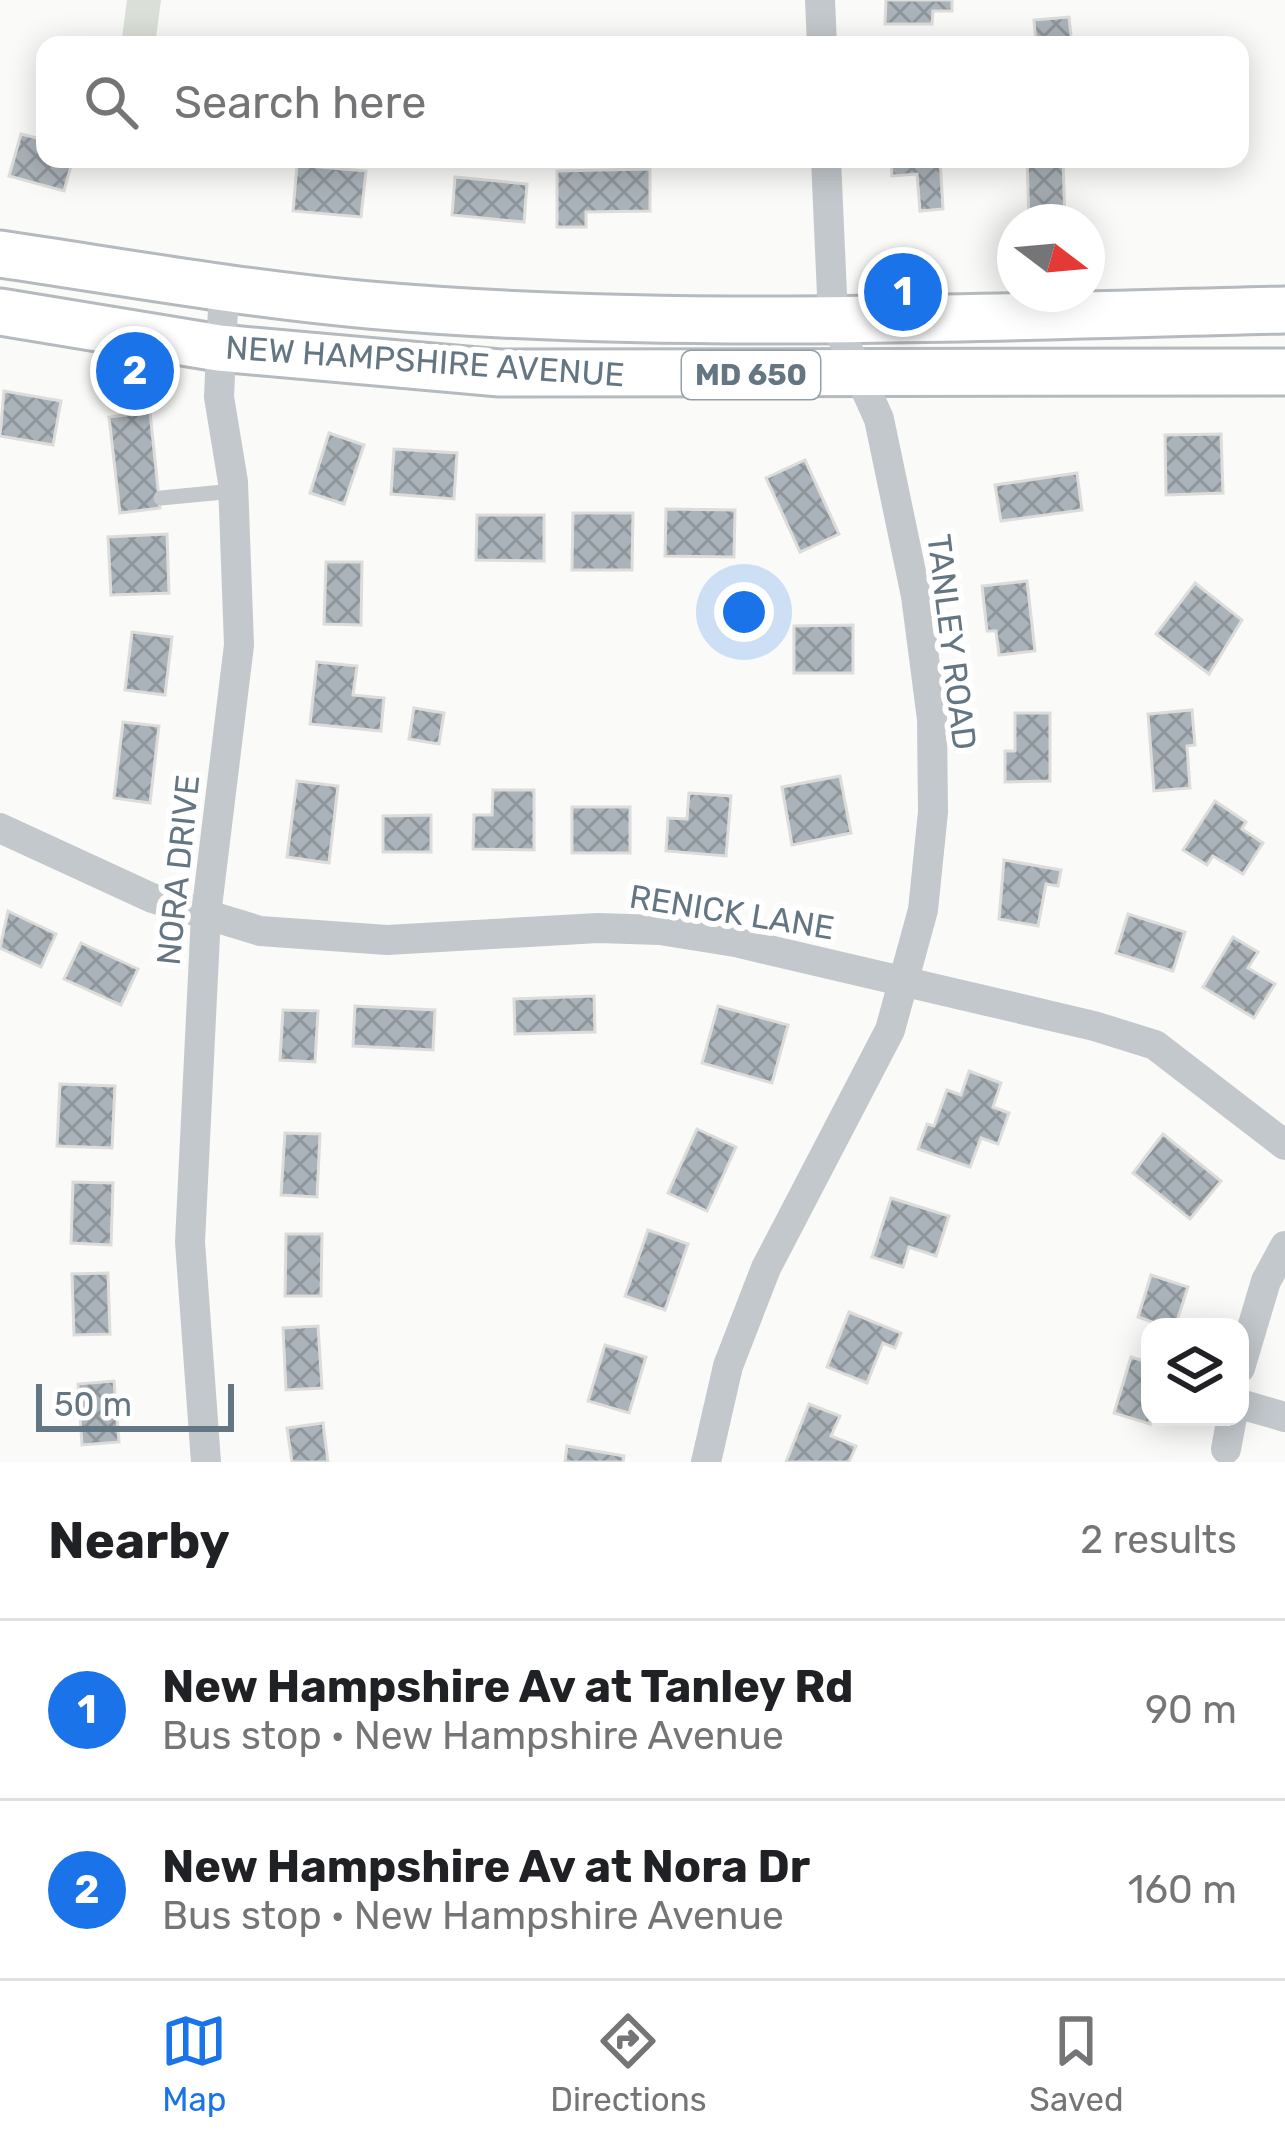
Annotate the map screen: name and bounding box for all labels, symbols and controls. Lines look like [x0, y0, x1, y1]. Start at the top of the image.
search box [36, 36, 1249, 168]
icon: search [78, 69, 144, 135]
text: Search here [174, 76, 426, 129]
north arrow [997, 204, 1105, 312]
pin: 1 [864, 247, 942, 337]
pin: 2 [96, 326, 174, 416]
street label: NEW HAMPSHIRE AVENUE [224, 328, 626, 394]
road number: MD 650 [682, 351, 820, 399]
street label: TANLEY ROAD [919, 532, 985, 752]
your location [714, 582, 774, 642]
street label: NORA DRIVE [149, 773, 207, 967]
street label: RENICK LANE [627, 877, 837, 947]
map controls [1141, 1318, 1249, 1426]
button: layers [1141, 1318, 1249, 1426]
scale bar [36, 1378, 234, 1431]
text: 50 m [54, 1385, 132, 1424]
text: Nearby [48, 1510, 230, 1571]
text: 2 results [1080, 1517, 1237, 1563]
text: New Hampshire Av at Tanley Rd [162, 1660, 853, 1713]
text: 1 [77, 1687, 97, 1733]
text: 90 m [1145, 1687, 1237, 1733]
text: Bus stop · New Hampshire Avenue [162, 1713, 784, 1759]
text: New Hampshire Av at Nora Dr [162, 1840, 810, 1893]
text: 2 [74, 1867, 100, 1913]
text: 160 m [1128, 1867, 1237, 1913]
text: Bus stop · New Hampshire Avenue [162, 1893, 784, 1939]
tab: Map [161, 2008, 227, 2119]
tab: Directions [550, 2008, 707, 2119]
tab: Saved [1029, 2008, 1124, 2119]

